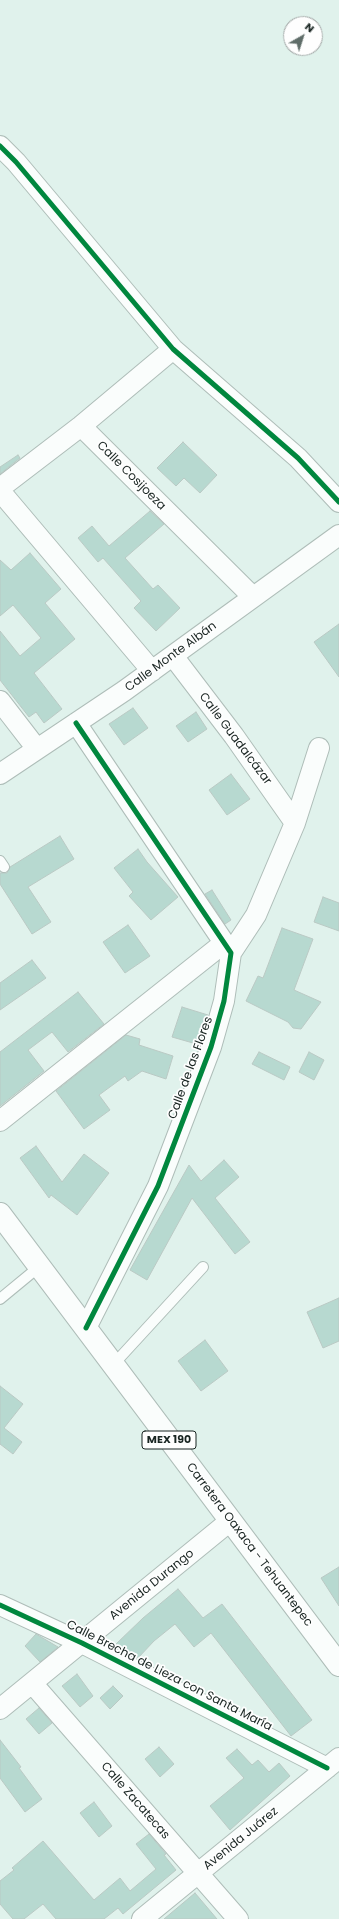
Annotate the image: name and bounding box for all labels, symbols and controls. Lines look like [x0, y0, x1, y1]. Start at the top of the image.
north arrow [283, 16, 323, 56]
text: N [302, 19, 318, 36]
street label: Calle Cosijoeza [93, 438, 169, 514]
street label: Calle Monte Albán [122, 619, 220, 695]
street label: Calle Guadalcázar [196, 690, 274, 788]
street label: Calle de las Flores [166, 1015, 216, 1121]
road number: MEX 190 [142, 1431, 196, 1449]
street label: Carretera Oaxaca - Tehuantepec [183, 1460, 315, 1630]
street label: Avenida Durango [107, 1547, 197, 1623]
street label: Calle Brecha de Lieza con Santa María [64, 1618, 274, 1734]
street label: Calle Zacatecas [98, 1760, 172, 1842]
street label: Avenida Juárez [201, 1805, 281, 1873]

